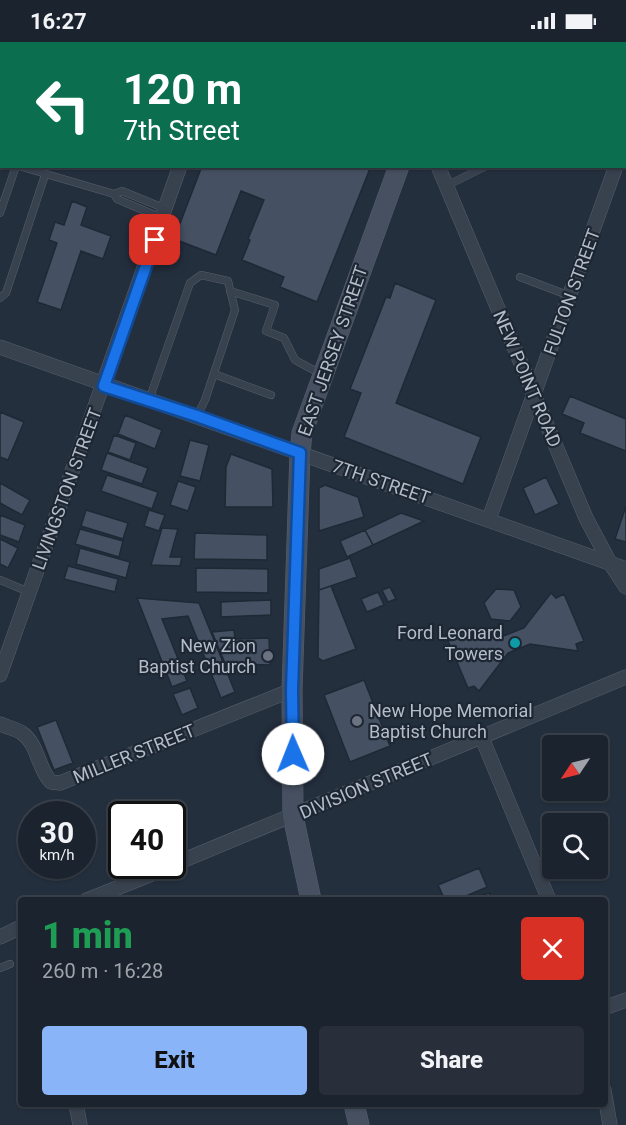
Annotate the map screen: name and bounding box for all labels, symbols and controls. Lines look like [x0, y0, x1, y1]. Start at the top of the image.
text: 16:27 [30, 9, 87, 34]
text: 120 m [123, 65, 242, 114]
icon: left [24, 66, 102, 144]
text: 7th Street [123, 115, 240, 147]
pin [129, 214, 180, 265]
icon: arrive [138, 223, 171, 256]
street label: FULTON STREET [539, 226, 604, 358]
street label: EAST JERSEY STREET [293, 263, 372, 439]
street label: NEW POINT ROAD [489, 307, 566, 450]
street label: LIVINGSTON STREET [27, 405, 106, 573]
street label: 7TH STREET [329, 455, 433, 508]
place label: Ford Leonard Towers [397, 622, 503, 664]
place label: New Zion Baptist Church [138, 635, 256, 677]
marker: Ford Leonard Towers [508, 636, 522, 650]
marker: New Zion Baptist Church [261, 649, 275, 663]
place label: New Hope Memorial Baptist Church [369, 700, 533, 742]
marker: New Hope Memorial Baptist Church [350, 714, 364, 728]
street label: MILLER STREET [70, 719, 198, 788]
position arrow [261, 722, 325, 786]
north arrow [542, 735, 608, 801]
map controls [542, 735, 608, 879]
street label: DIVISION STREET [296, 748, 436, 823]
speed limit sign: 40 [108, 801, 186, 879]
button: search [542, 813, 608, 879]
text: 30 [40, 815, 74, 850]
text: km/h [39, 846, 75, 864]
text: 1 min [42, 915, 133, 957]
button: close [521, 917, 584, 980]
text: 260 m · 16:28 [42, 959, 163, 983]
button: Exit [42, 1026, 307, 1095]
button: Share [319, 1026, 584, 1095]

